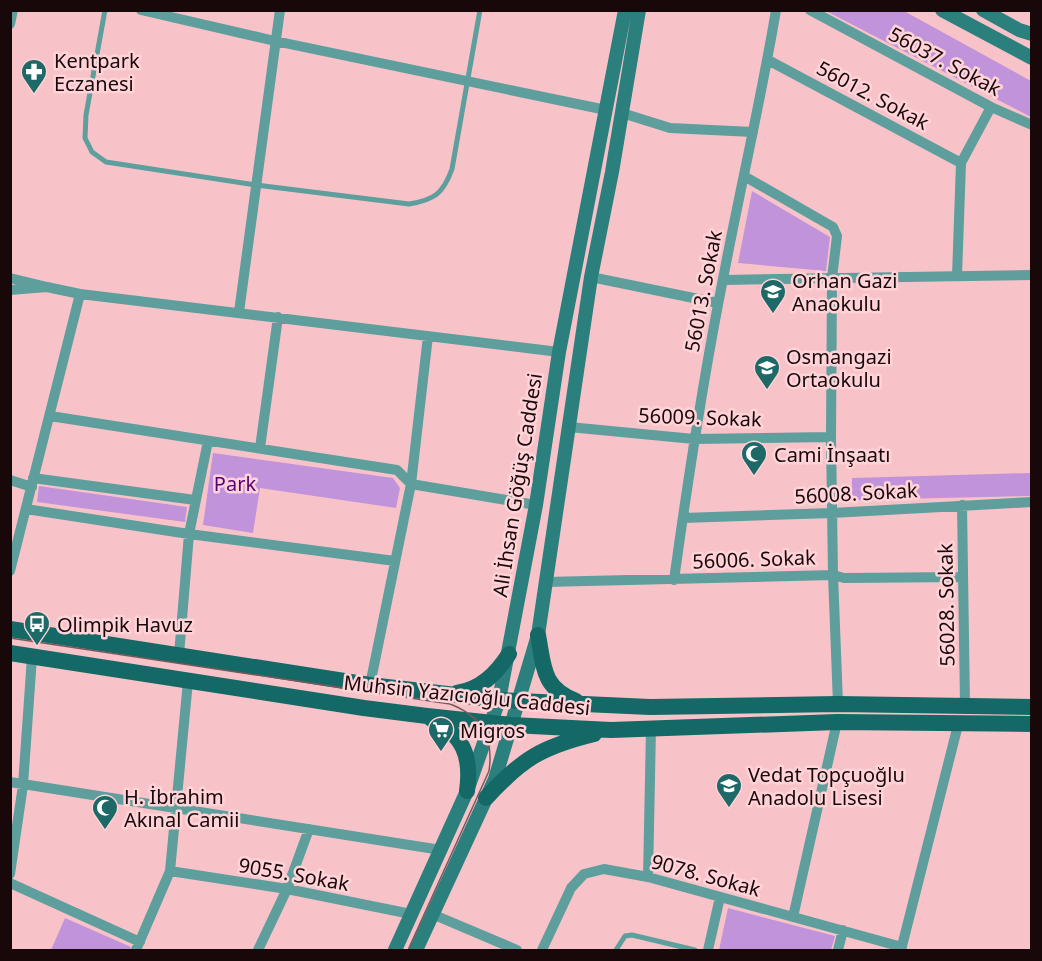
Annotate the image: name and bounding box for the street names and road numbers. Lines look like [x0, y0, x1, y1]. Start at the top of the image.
street label: 56037. Sokak [884, 20, 1006, 102]
street label: 56012. Sokak [812, 54, 934, 136]
street label: 56013. Sokak [678, 228, 728, 354]
street label: Ali İhsan Göğüş Caddesi [486, 371, 548, 599]
street label: 56009. Sokak [638, 401, 762, 433]
street label: 56008. Sokak [794, 476, 919, 510]
street label: 56006. Sokak [692, 543, 816, 575]
street label: 56028. Sokak [931, 543, 961, 667]
street label: Muhsin Yazıcıoğlu Caddesi [342, 669, 592, 721]
street label: 9078. Sokak [648, 847, 764, 903]
street label: 9055. Sokak [237, 851, 352, 897]

